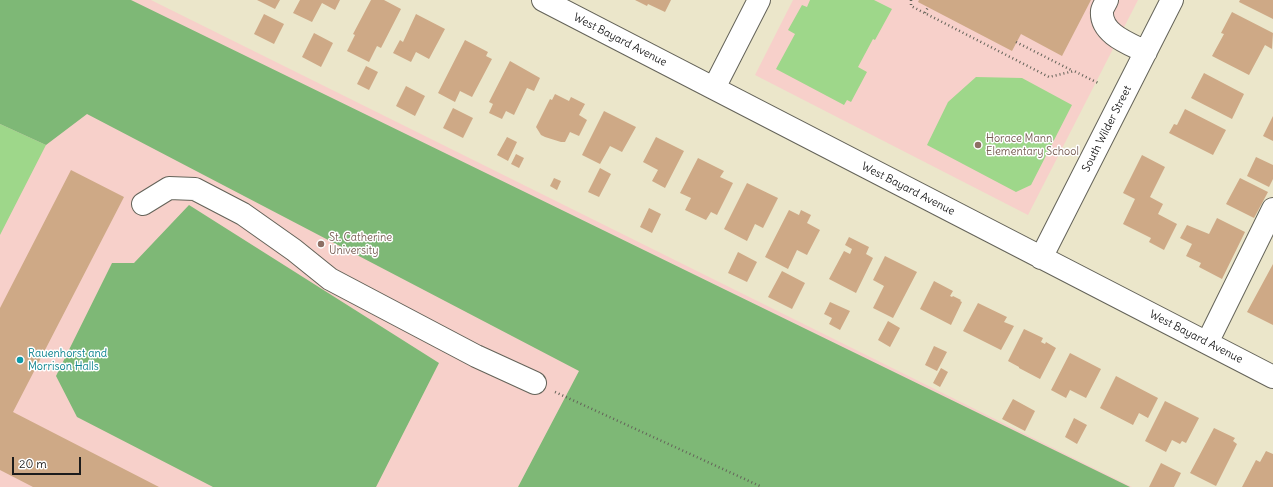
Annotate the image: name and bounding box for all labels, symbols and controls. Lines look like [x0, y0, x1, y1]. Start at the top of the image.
street label: West Bayard Avenue [571, 11, 669, 69]
street label: South Wilder Street [1080, 84, 1134, 174]
place label: Horace Mann Elementary School [986, 132, 1079, 158]
marker: Horace Mann Elementary School [973, 140, 983, 150]
street label: West Bayard Avenue [859, 160, 957, 218]
place label: St. Catherine University [329, 231, 392, 257]
marker: St. Catherine University [316, 239, 326, 249]
street label: West Bayard Avenue [1147, 308, 1245, 366]
place label: Rauenhorst and Morrison Halls [28, 347, 107, 373]
marker: Rauenhorst and Morrison Halls [15, 355, 25, 365]
scale bar [14, 449, 83, 475]
text: 20 m [19, 456, 47, 471]

